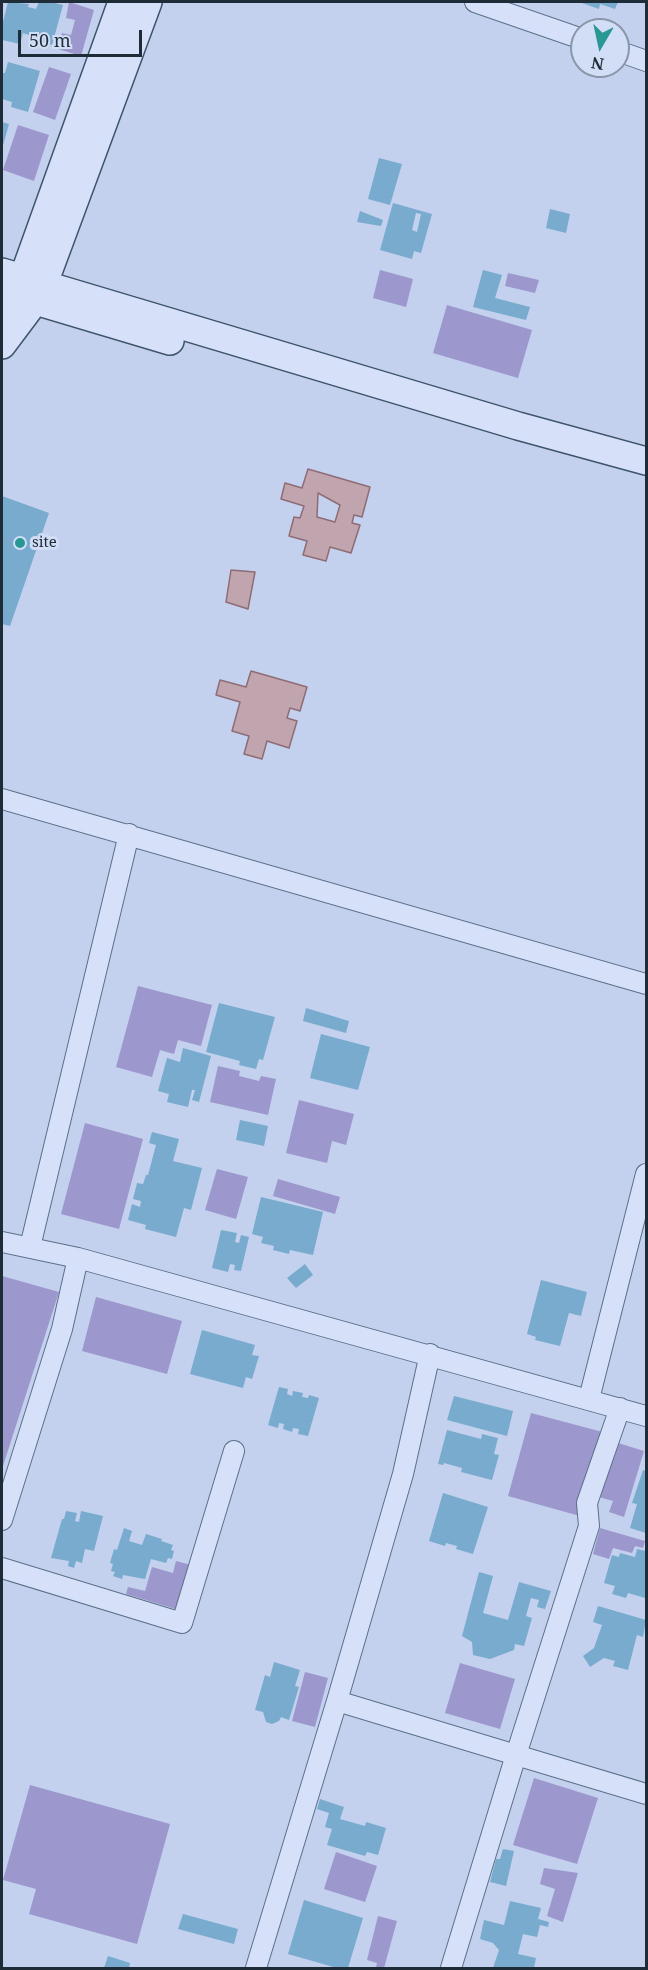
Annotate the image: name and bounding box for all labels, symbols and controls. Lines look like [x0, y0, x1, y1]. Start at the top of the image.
scale bar [21, 18, 146, 56]
north arrow [570, 18, 630, 78]
text: 50 m [29, 28, 71, 52]
text: N [590, 52, 605, 76]
place label: site [32, 534, 57, 552]
marker: site [13, 536, 27, 550]

